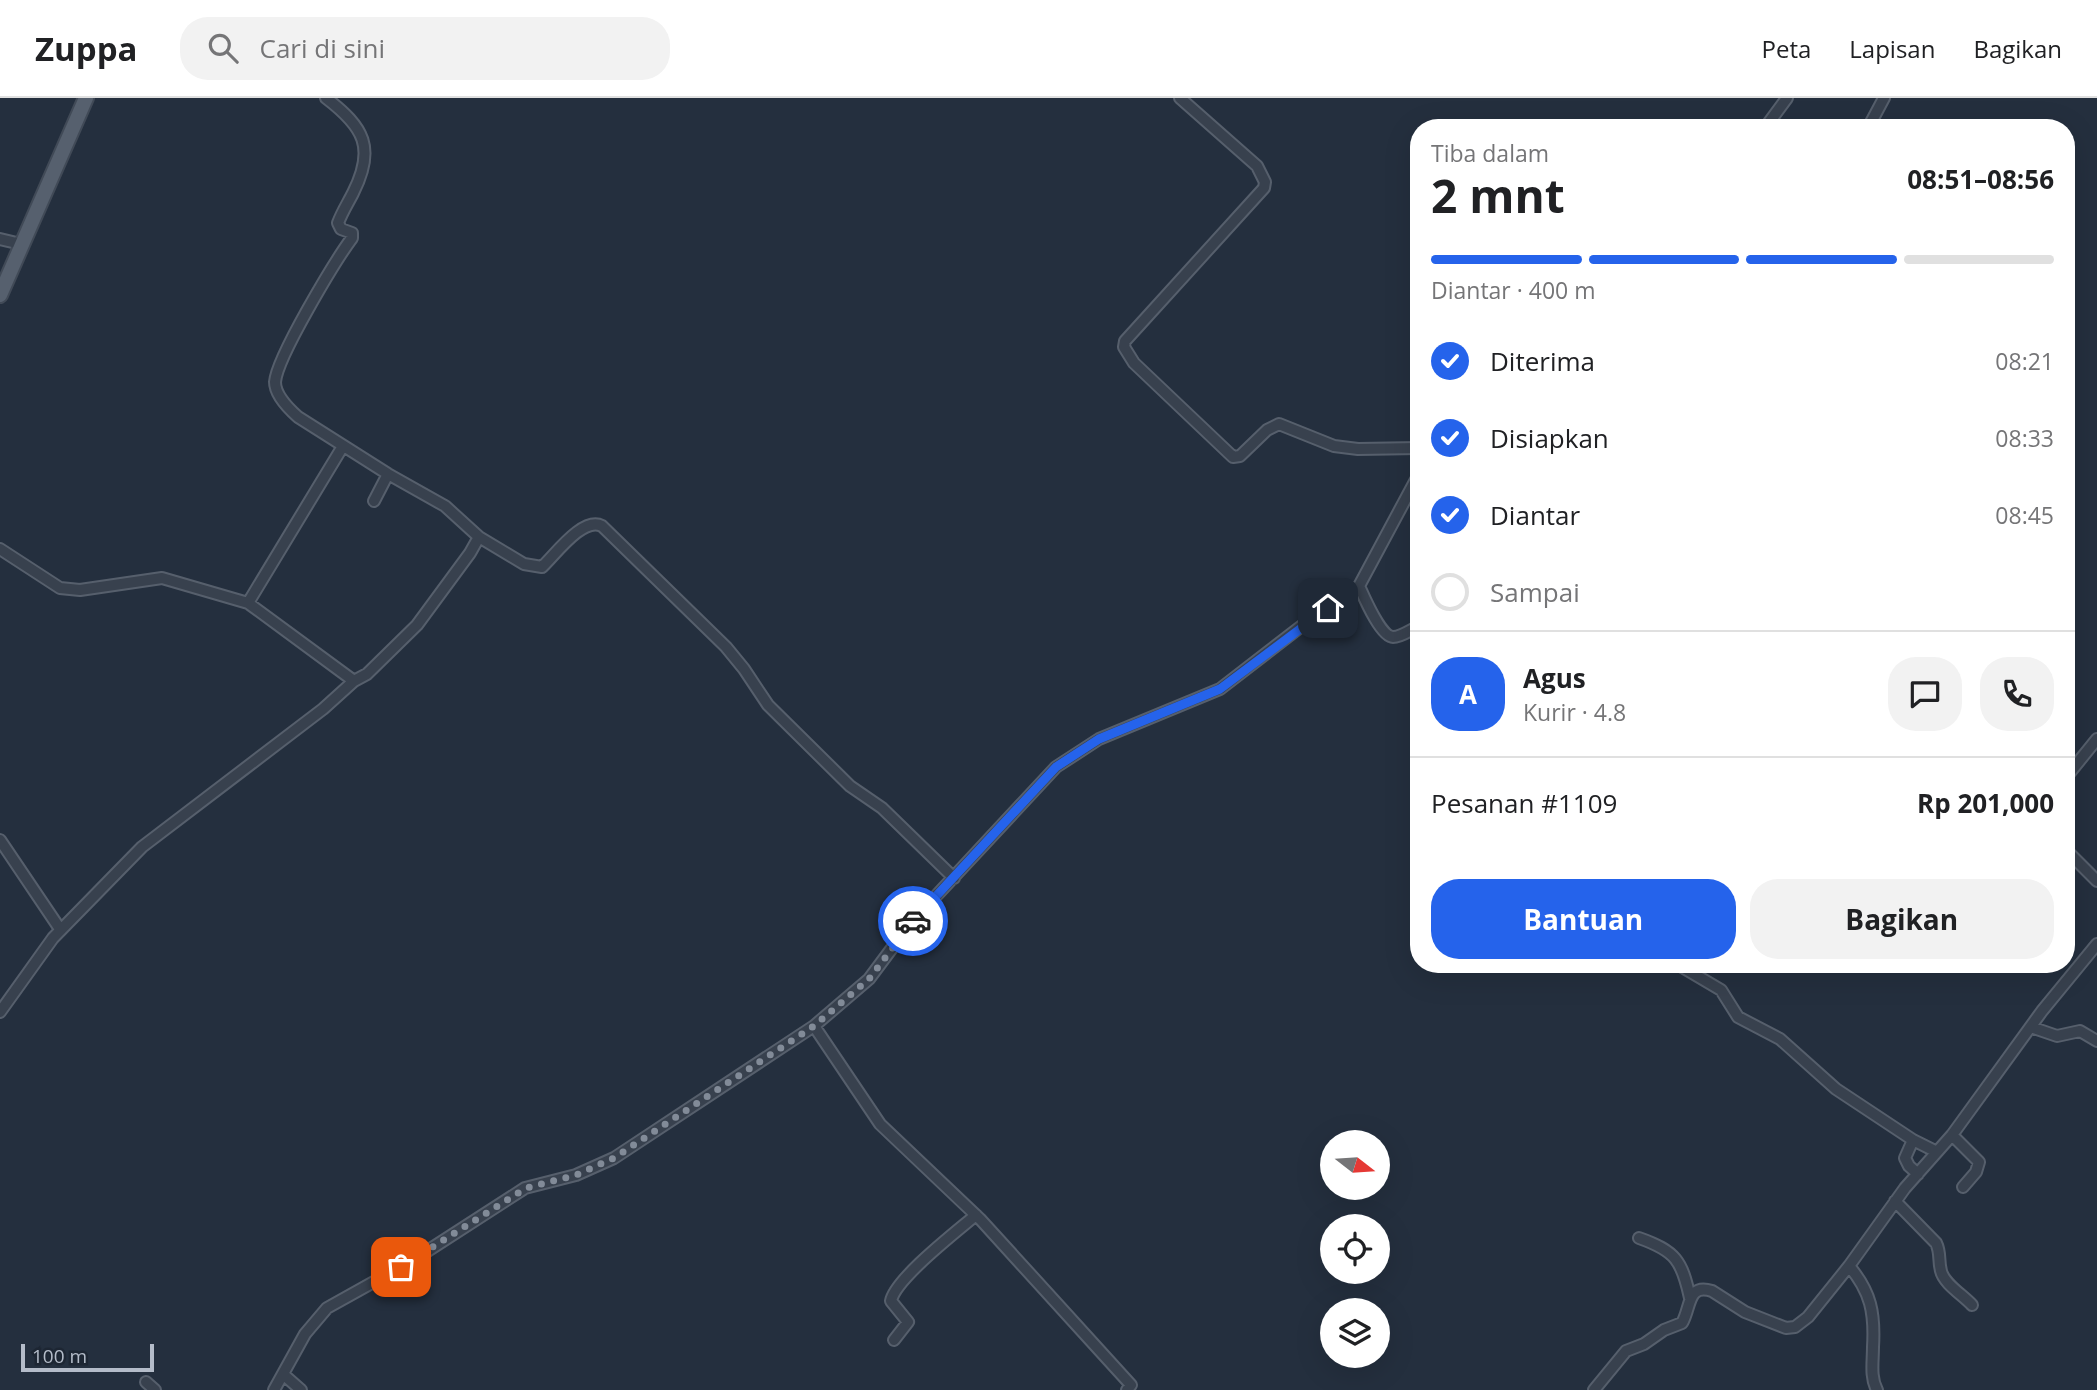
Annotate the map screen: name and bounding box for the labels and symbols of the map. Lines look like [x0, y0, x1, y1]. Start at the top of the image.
pin [1298, 578, 1358, 638]
courier [878, 886, 948, 956]
north arrow [1320, 1130, 1390, 1200]
pin [371, 1237, 431, 1297]
scale bar [21, 1341, 154, 1373]

